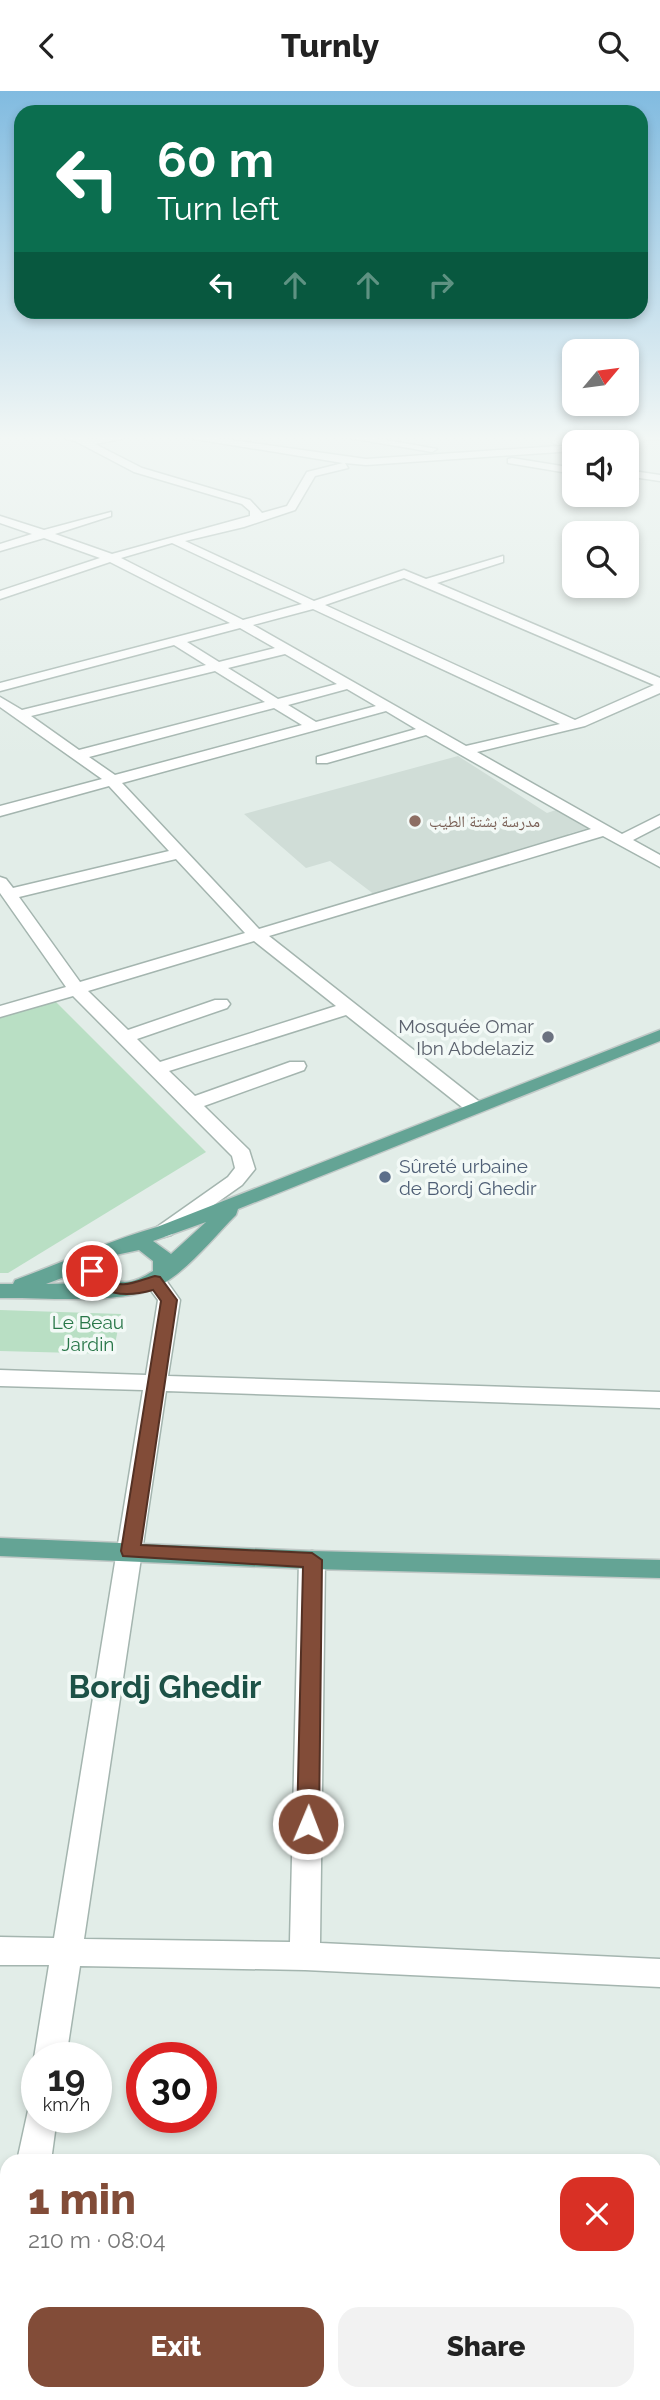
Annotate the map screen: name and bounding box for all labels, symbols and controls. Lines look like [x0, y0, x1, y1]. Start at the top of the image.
icon: back [28, 27, 66, 65]
text: Turnly [281, 27, 379, 64]
icon: search [594, 27, 632, 65]
text: 60 m [157, 131, 274, 188]
icon: left [42, 133, 133, 224]
text: Turn left [157, 190, 279, 227]
icon: left [203, 266, 241, 304]
icon: ahead [276, 266, 314, 304]
icon: ahead [349, 266, 387, 304]
icon: right [422, 266, 460, 304]
north arrow [562, 339, 639, 417]
map controls [562, 339, 639, 598]
button: sound [562, 430, 639, 507]
button: search [562, 521, 639, 598]
place label: مدرسة بشتة الطيب [429, 812, 540, 831]
marker: مدرسة بشتة الطيب [407, 813, 423, 829]
place label: Mosquée Omar Ibn Abdelaziz [398, 1015, 534, 1059]
marker: Mosquée Omar Ibn Abdelaziz [540, 1029, 556, 1045]
place label: Sûreté urbaine de Bordj Ghedir [399, 1155, 537, 1199]
marker: Sûreté urbaine de Bordj Ghedir [377, 1169, 393, 1185]
pin [62, 1241, 122, 1301]
icon: arrive [73, 1252, 111, 1290]
park label: Le Beau Jardin [52, 1311, 124, 1355]
district label: Bordj Ghedir [69, 1668, 261, 1705]
position arrow [271, 1787, 345, 1861]
speed limit sign: 30 [126, 2042, 217, 2133]
text: 19 [48, 2058, 85, 2099]
text: km/h [43, 2094, 90, 2115]
text: 1 min [28, 2175, 136, 2224]
button: close [560, 2177, 634, 2251]
text: 210 m · 08:04 [28, 2226, 166, 2253]
button: Exit [28, 2307, 324, 2387]
button: Share [338, 2307, 634, 2387]

